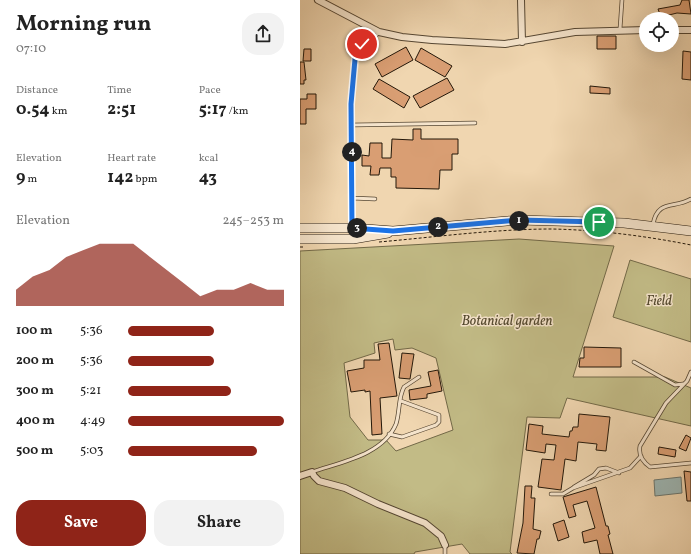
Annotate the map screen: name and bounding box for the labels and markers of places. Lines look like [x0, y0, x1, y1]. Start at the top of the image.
pin [345, 27, 379, 61]
pin: 4 [342, 142, 362, 162]
pin [582, 205, 616, 239]
pin: 1 [509, 211, 529, 231]
pin: 2 [428, 217, 448, 237]
pin: 3 [347, 218, 367, 238]

